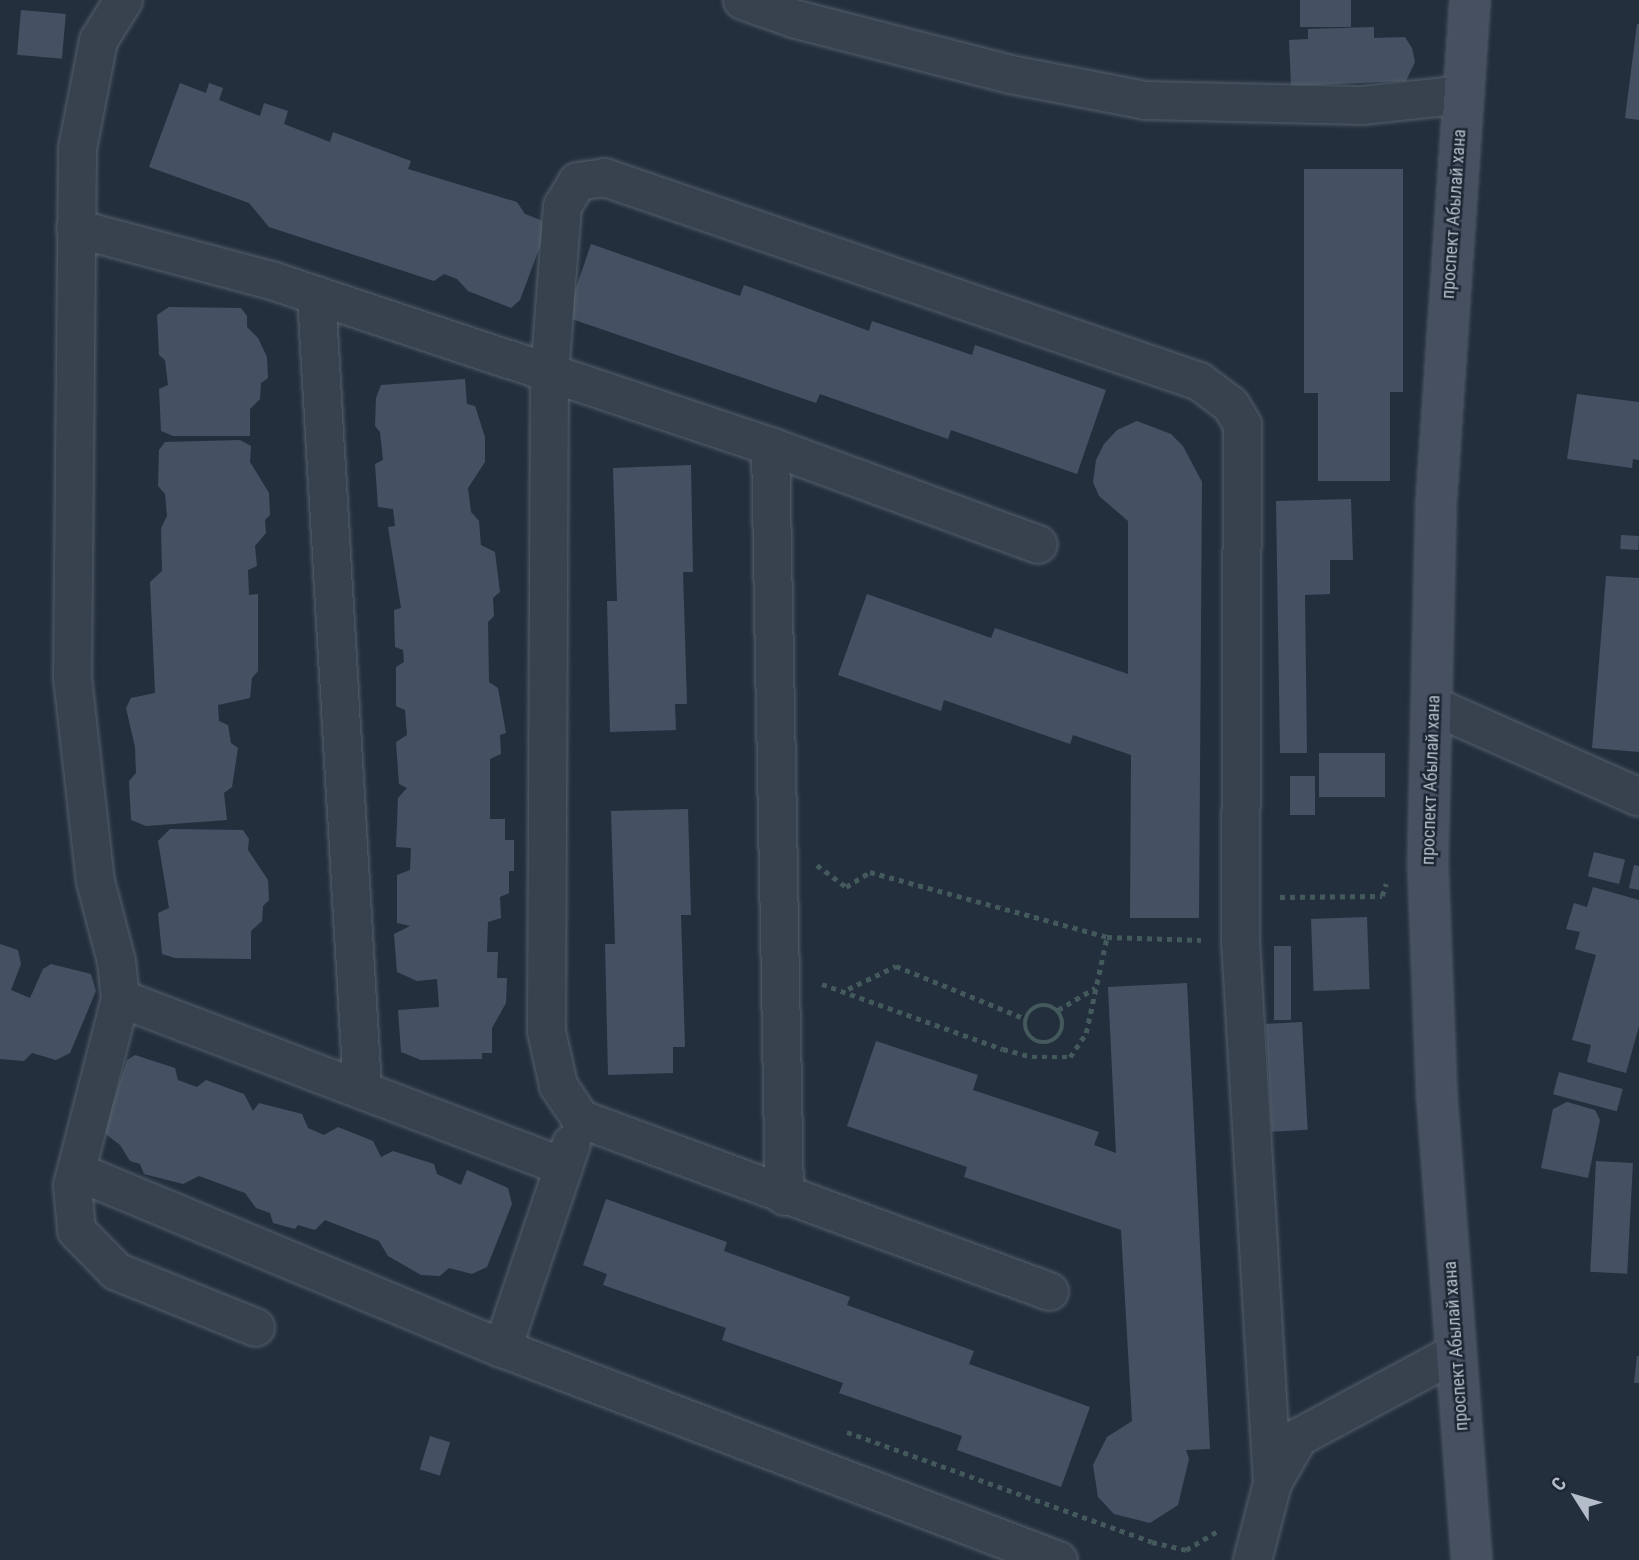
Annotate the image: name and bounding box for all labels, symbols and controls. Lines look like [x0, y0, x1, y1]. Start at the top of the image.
street label: проспект Абылай хана [1437, 128, 1471, 300]
street label: проспект Абылай хана [1417, 695, 1445, 865]
street label: проспект Абылай хана [1439, 1260, 1473, 1432]
north arrow [1541, 1462, 1611, 1532]
text: С [1546, 1473, 1571, 1495]

